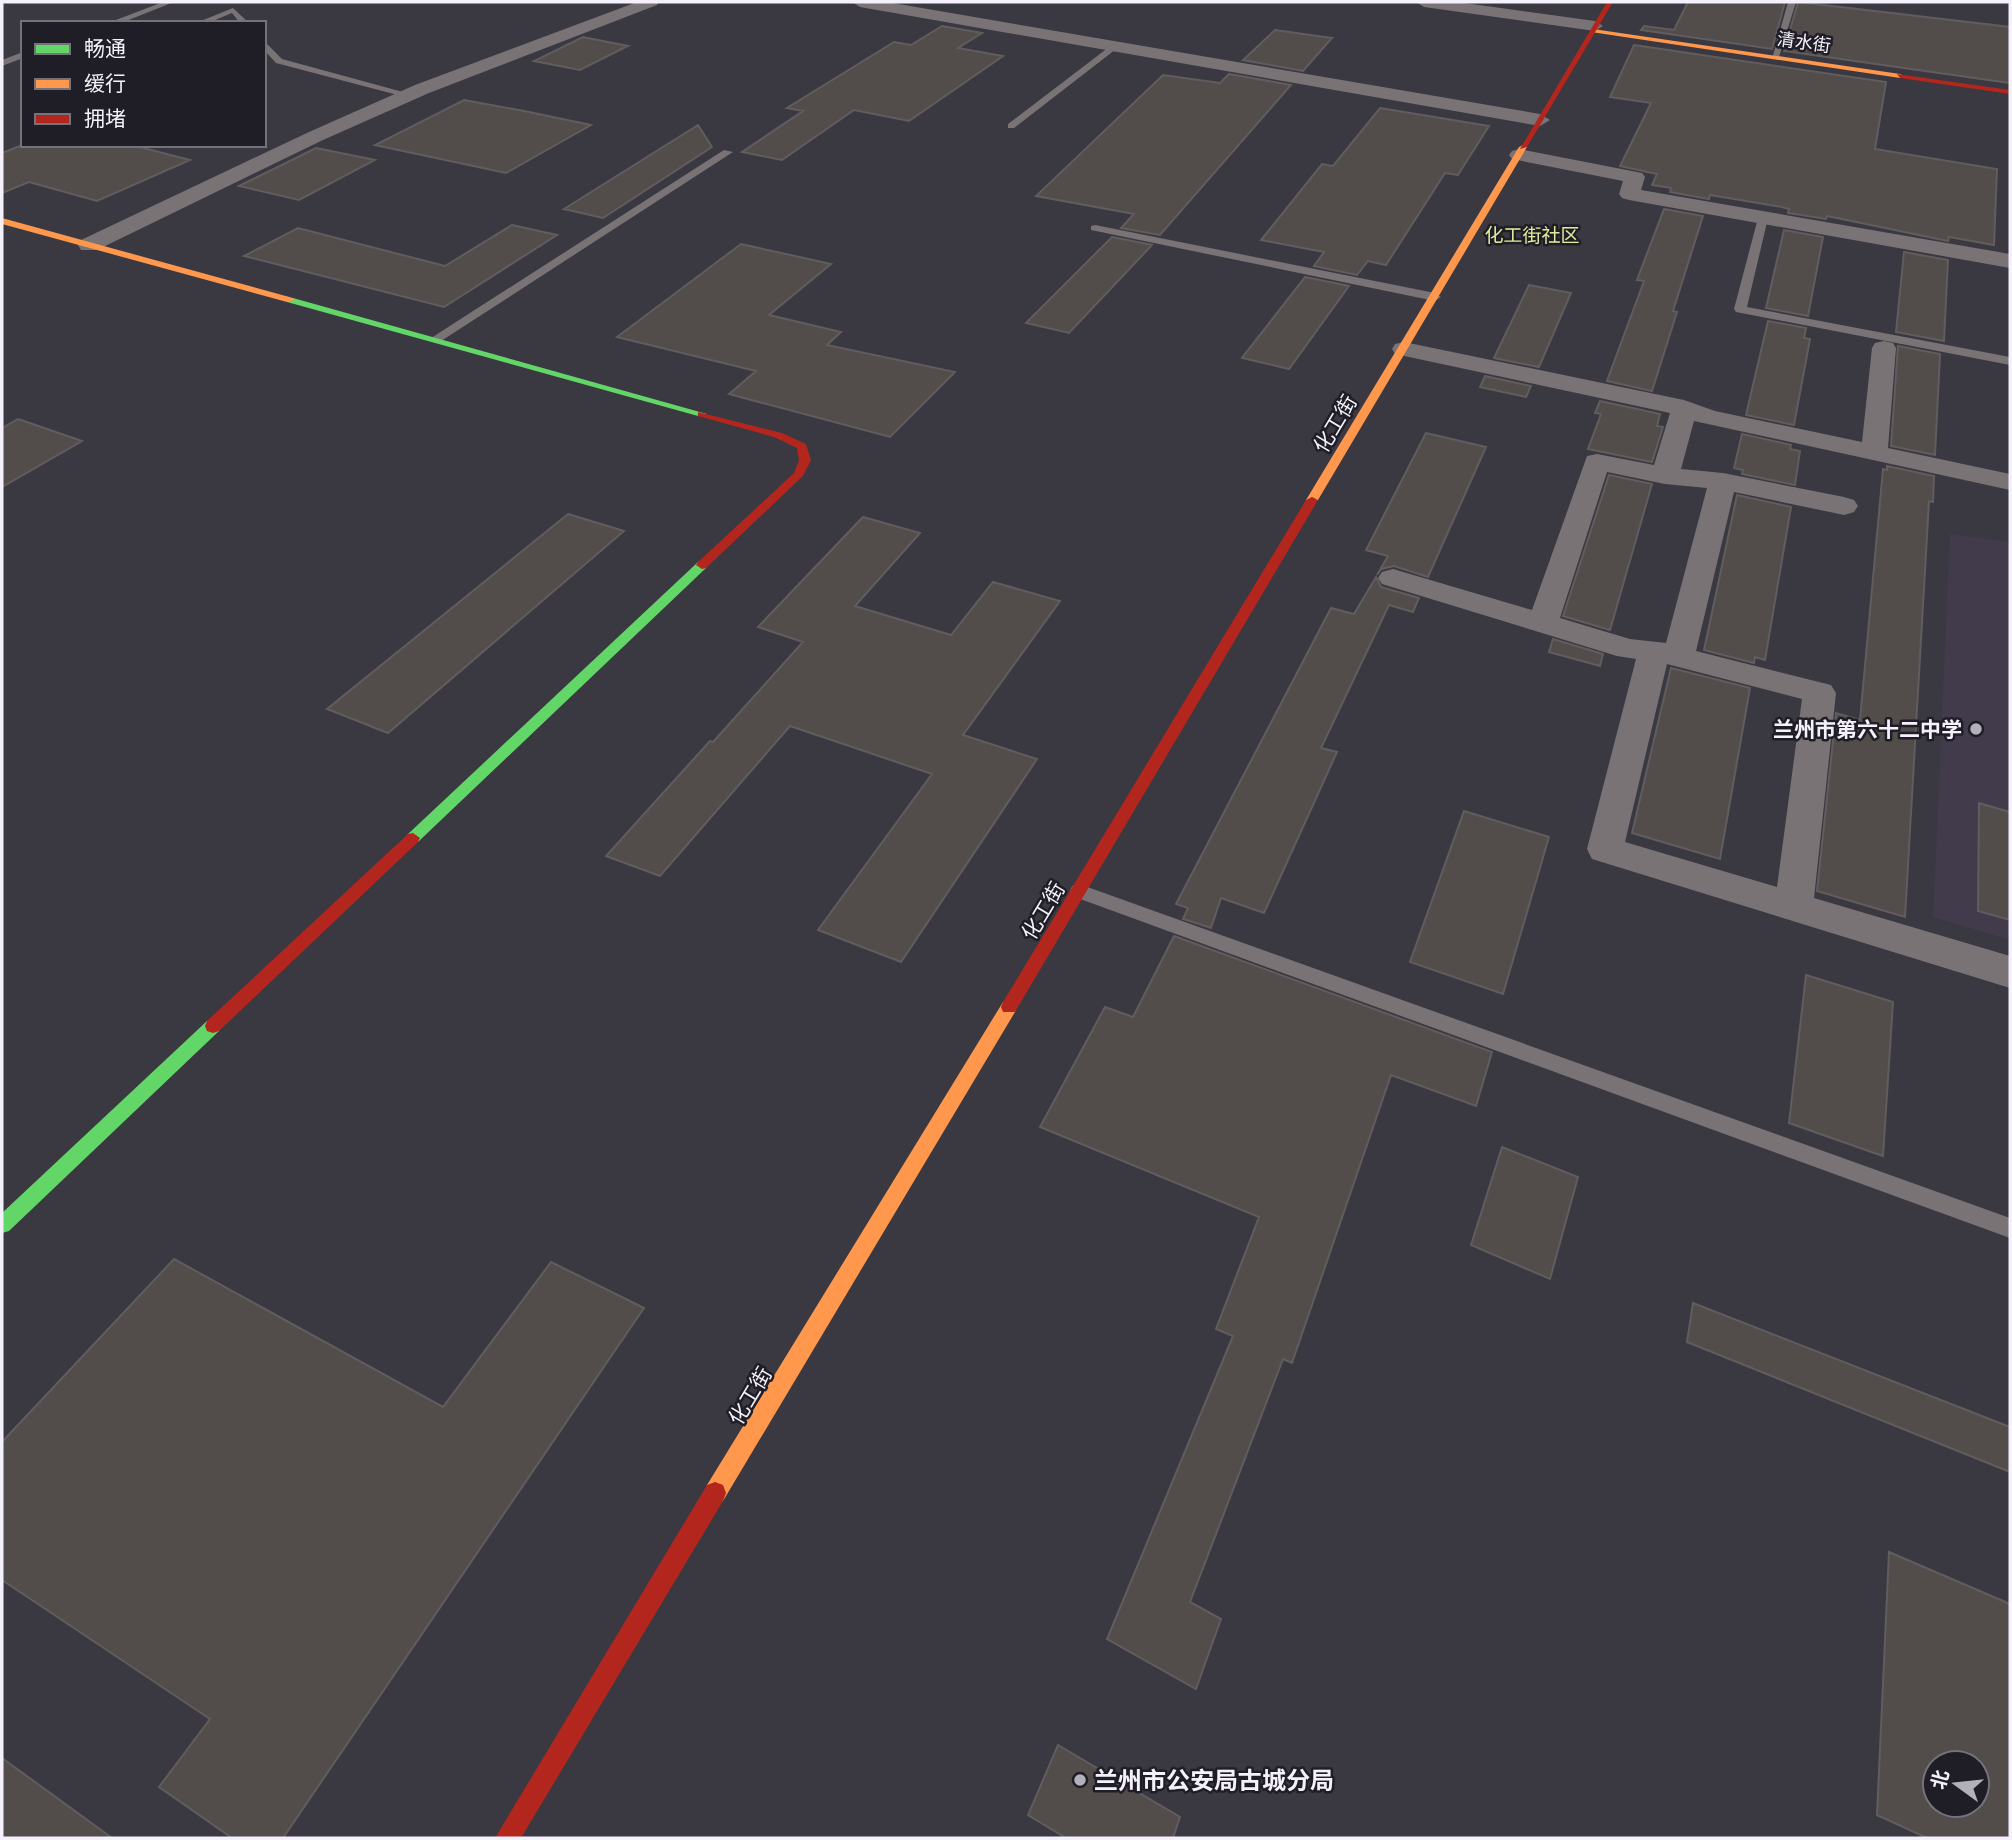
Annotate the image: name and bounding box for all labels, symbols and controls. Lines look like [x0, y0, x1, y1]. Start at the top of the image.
legend [21, 21, 266, 147]
street label: 清水街 [1776, 26, 1832, 58]
text: 畅通 [84, 34, 126, 63]
text: 缓行 [84, 69, 126, 98]
text: 拥堵 [84, 104, 126, 133]
district label: 化工街社区 [1484, 222, 1580, 249]
street label: 化工街 [1306, 390, 1364, 458]
place label: 兰州市第六十二中学 [1773, 715, 1962, 744]
marker: 兰州市第六十二中学 [1968, 721, 1984, 737]
street label: 化工街 [1014, 877, 1072, 945]
street label: 化工街 [721, 1362, 779, 1430]
north arrow [1921, 1749, 1991, 1819]
place label: 兰州市公安局古城分局 [1094, 1764, 1334, 1797]
text: 北 [1925, 1767, 1956, 1792]
marker: 兰州市公安局古城分局 [1072, 1772, 1088, 1788]

